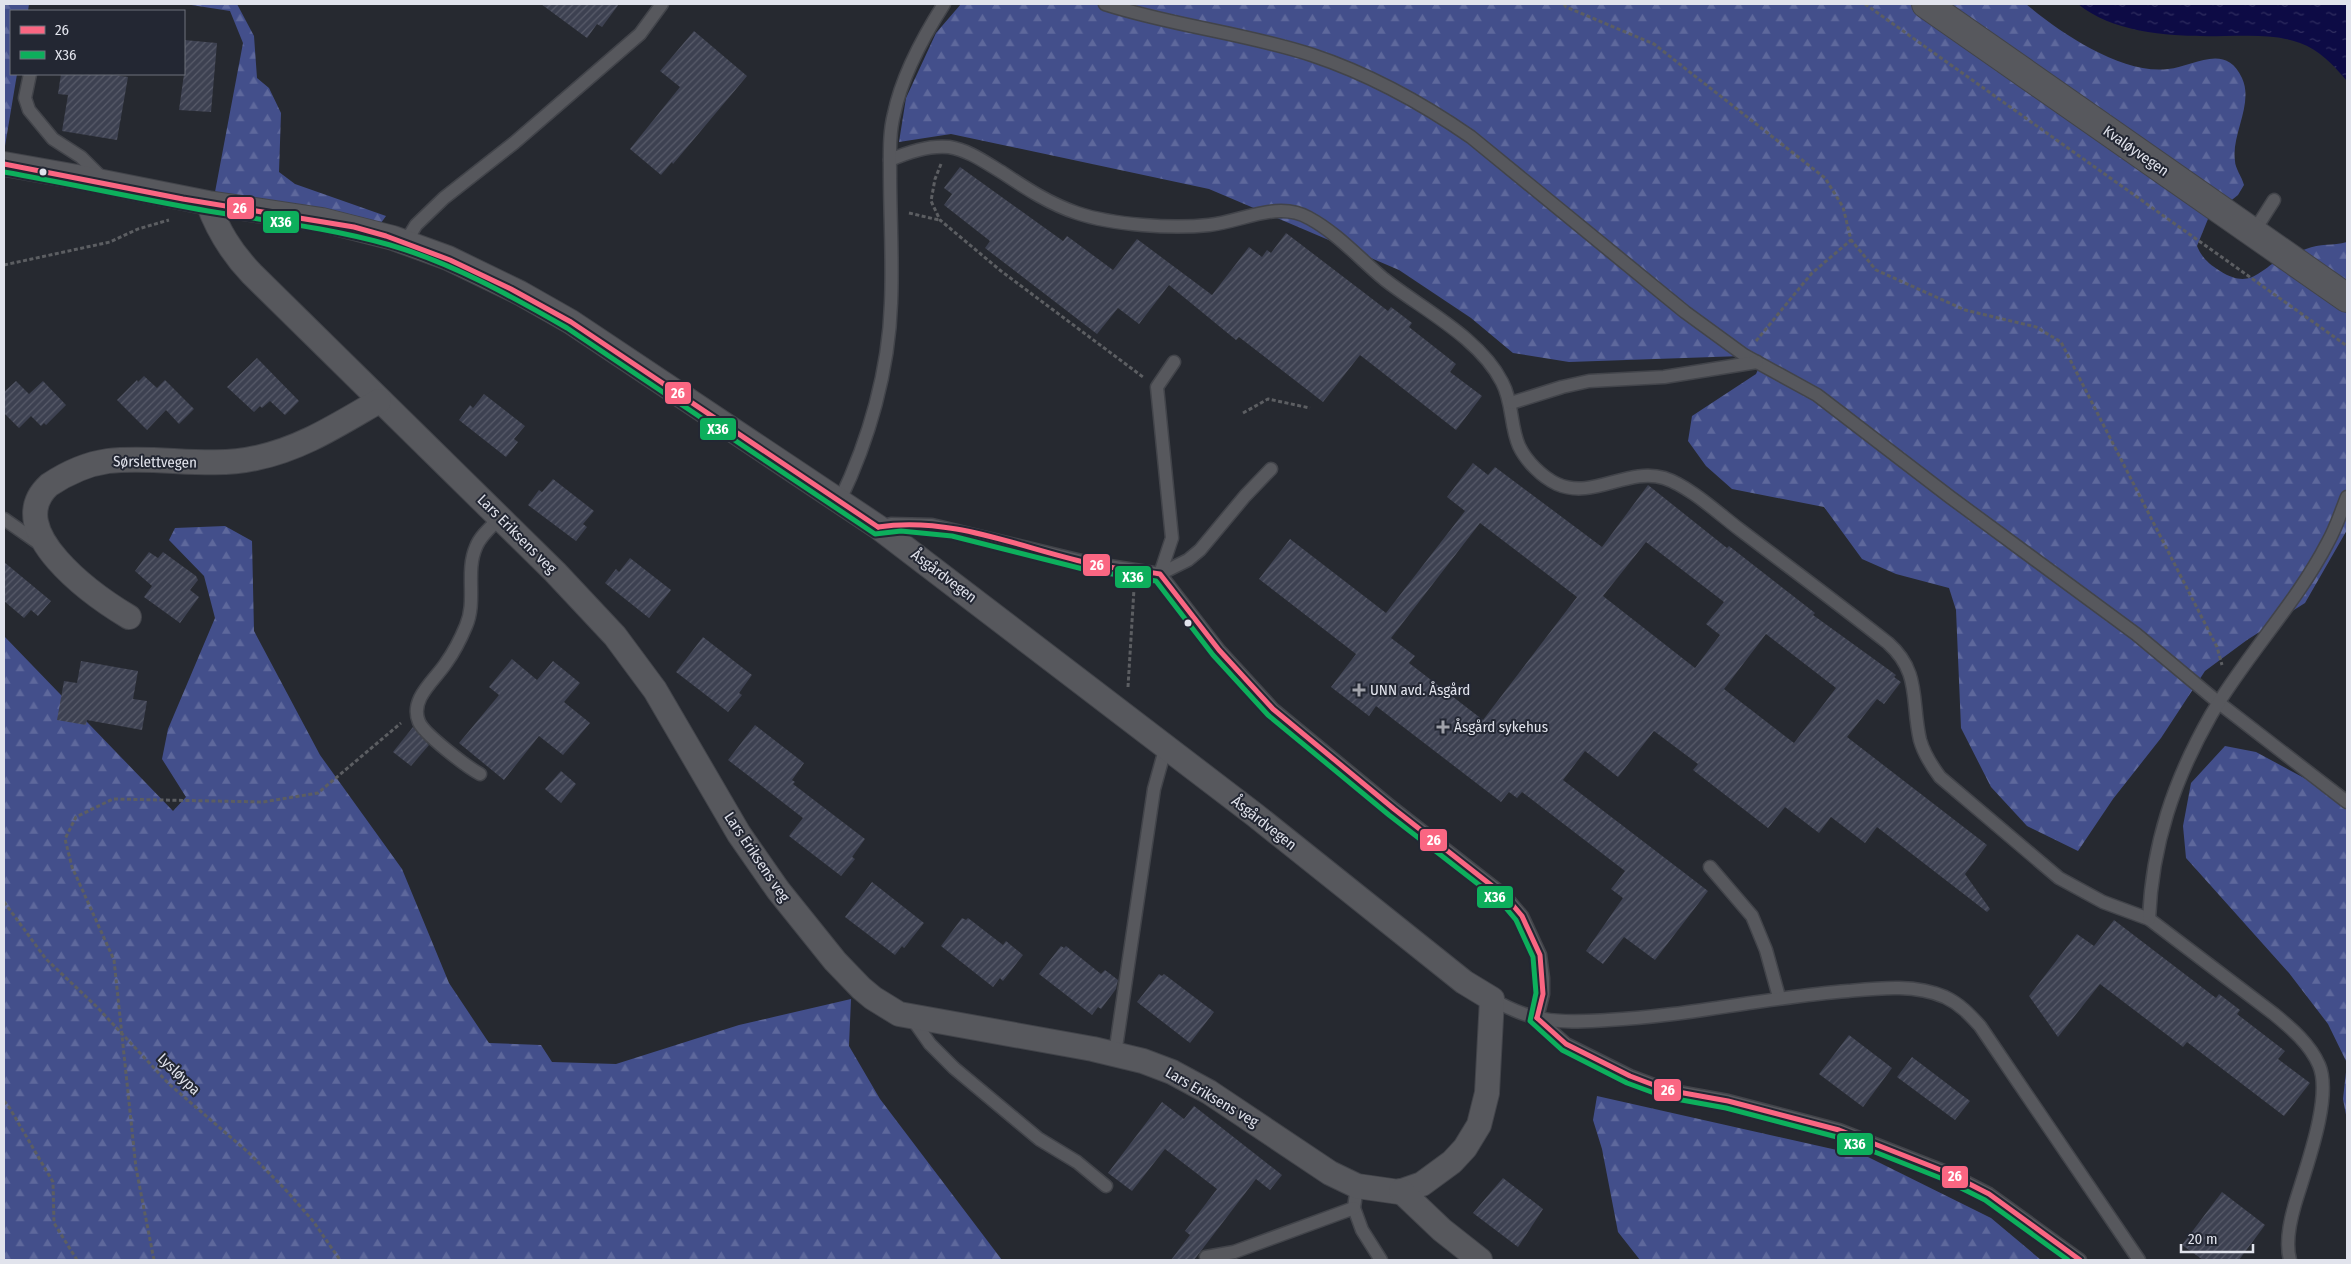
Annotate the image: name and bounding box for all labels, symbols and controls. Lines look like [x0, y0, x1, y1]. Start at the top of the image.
legend [10, 10, 185, 75]
text: 26 [55, 21, 69, 39]
text: X36 [55, 46, 77, 64]
street label: Kvaløyvegen [2100, 122, 2172, 180]
unlabelled marker [38, 167, 48, 177]
line badge: 26 [226, 196, 255, 220]
text: 26 [232, 200, 247, 217]
line badge: X36 [262, 210, 300, 234]
text: X36 [269, 214, 292, 231]
line badge: 26 [664, 381, 692, 405]
text: 26 [670, 385, 685, 402]
line badge: X36 [699, 417, 737, 441]
text: X36 [706, 421, 729, 438]
street label: Sørslettvegen [113, 452, 197, 472]
street label: Lars Eriksens veg [474, 491, 560, 577]
street label: Åsgårdvegen [908, 546, 980, 606]
line badge: 26 [1082, 553, 1111, 577]
text: 26 [1089, 557, 1104, 574]
line badge: X36 [1114, 565, 1152, 589]
text: X36 [1121, 569, 1144, 586]
unlabelled marker [1183, 618, 1193, 628]
place label: UNN avd. Åsgård [1370, 681, 1470, 699]
marker: UNN avd. Åsgård [1352, 683, 1366, 697]
place label: Åsgård sykehus [1454, 718, 1548, 736]
marker: Åsgård sykehus [1436, 720, 1450, 734]
street label: Åsgårdvegen [1228, 792, 1300, 854]
street label: Lars Eriksens veg [720, 809, 794, 905]
line badge: 26 [1419, 828, 1448, 852]
text: 26 [1426, 832, 1441, 849]
line badge: X36 [1476, 885, 1514, 909]
text: X36 [1483, 889, 1506, 906]
street label: Lysløypa [154, 1049, 204, 1099]
street label: Lars Eriksens veg [1162, 1063, 1262, 1131]
line badge: 26 [1653, 1078, 1682, 1102]
text: 26 [1660, 1082, 1675, 1099]
line badge: X36 [1836, 1132, 1874, 1156]
text: X36 [1843, 1136, 1866, 1153]
line badge: 26 [1941, 1165, 1969, 1189]
text: 26 [1947, 1168, 1962, 1185]
scale bar [2181, 1222, 2254, 1254]
text: 20 m [2188, 1230, 2218, 1248]

